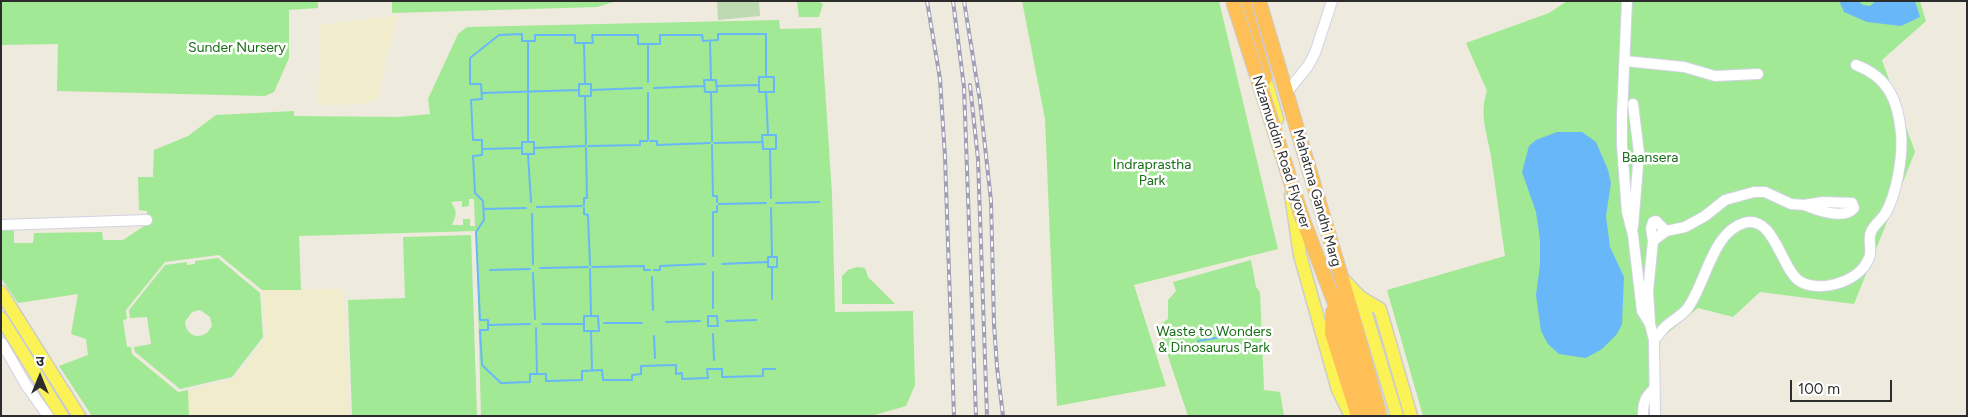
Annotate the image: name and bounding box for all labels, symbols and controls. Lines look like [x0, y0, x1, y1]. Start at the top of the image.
park label: Sunder Nursery [188, 40, 286, 56]
street label: Nizamuddin Road Flyover [1248, 73, 1314, 231]
street label: Mahatma Gandhi Marg [1289, 127, 1345, 269]
park label: Baansera [1622, 150, 1678, 166]
park label: Indraprastha Park [1113, 157, 1191, 190]
park label: Waste to Wonders & Dinosaurus Park [1156, 324, 1272, 357]
north arrow [15, 352, 65, 402]
text: उ [36, 353, 44, 370]
scale bar [1793, 370, 1896, 402]
text: 100 m [1798, 380, 1840, 398]

